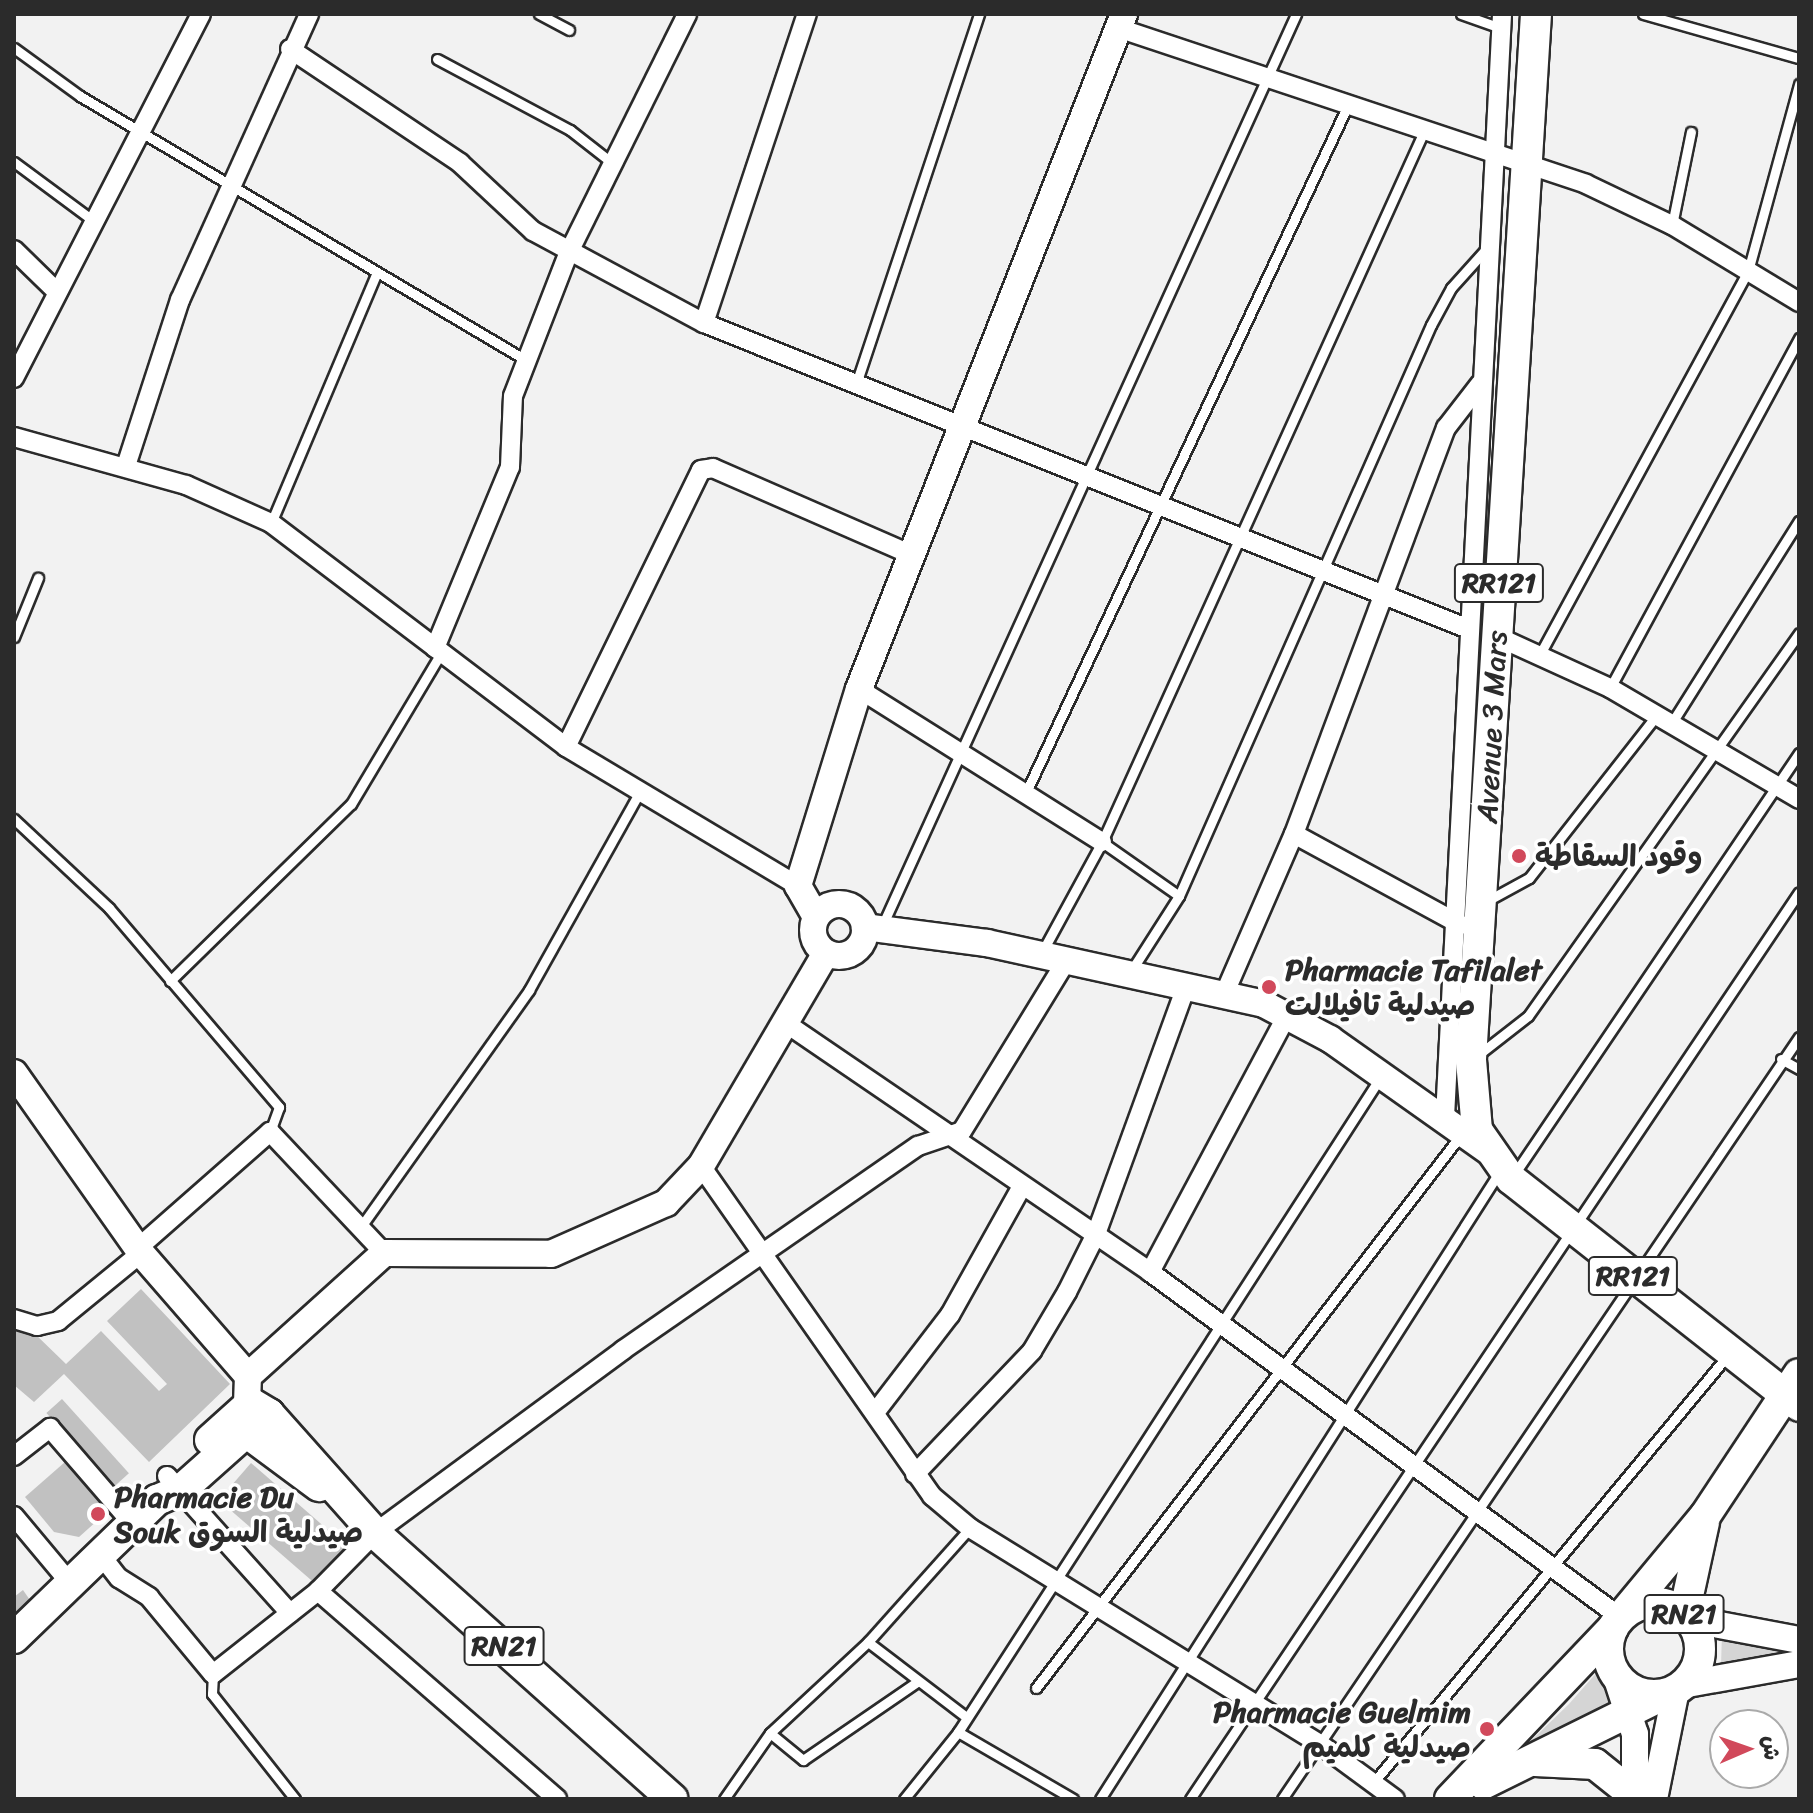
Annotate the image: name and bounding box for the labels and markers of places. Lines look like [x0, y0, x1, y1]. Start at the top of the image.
place label: وقود السقاطة [1535, 838, 1703, 874]
marker: وقود السقاطة [1510, 847, 1528, 865]
place label: Pharmacie Tafilalet صيدلية تافيلالت [1285, 952, 1541, 1022]
marker: Pharmacie Tafilalet صيدلية تافيلالت [1260, 978, 1278, 996]
place label: Pharmacie Du Souk صيدلية السوق [114, 1479, 363, 1550]
marker: Pharmacie Du Souk صيدلية السوق [89, 1505, 107, 1523]
place label: Pharmacie Guelmim صيدلية كلميم [1212, 1694, 1471, 1764]
marker: Pharmacie Guelmim صيدلية كلميم [1478, 1720, 1496, 1738]

